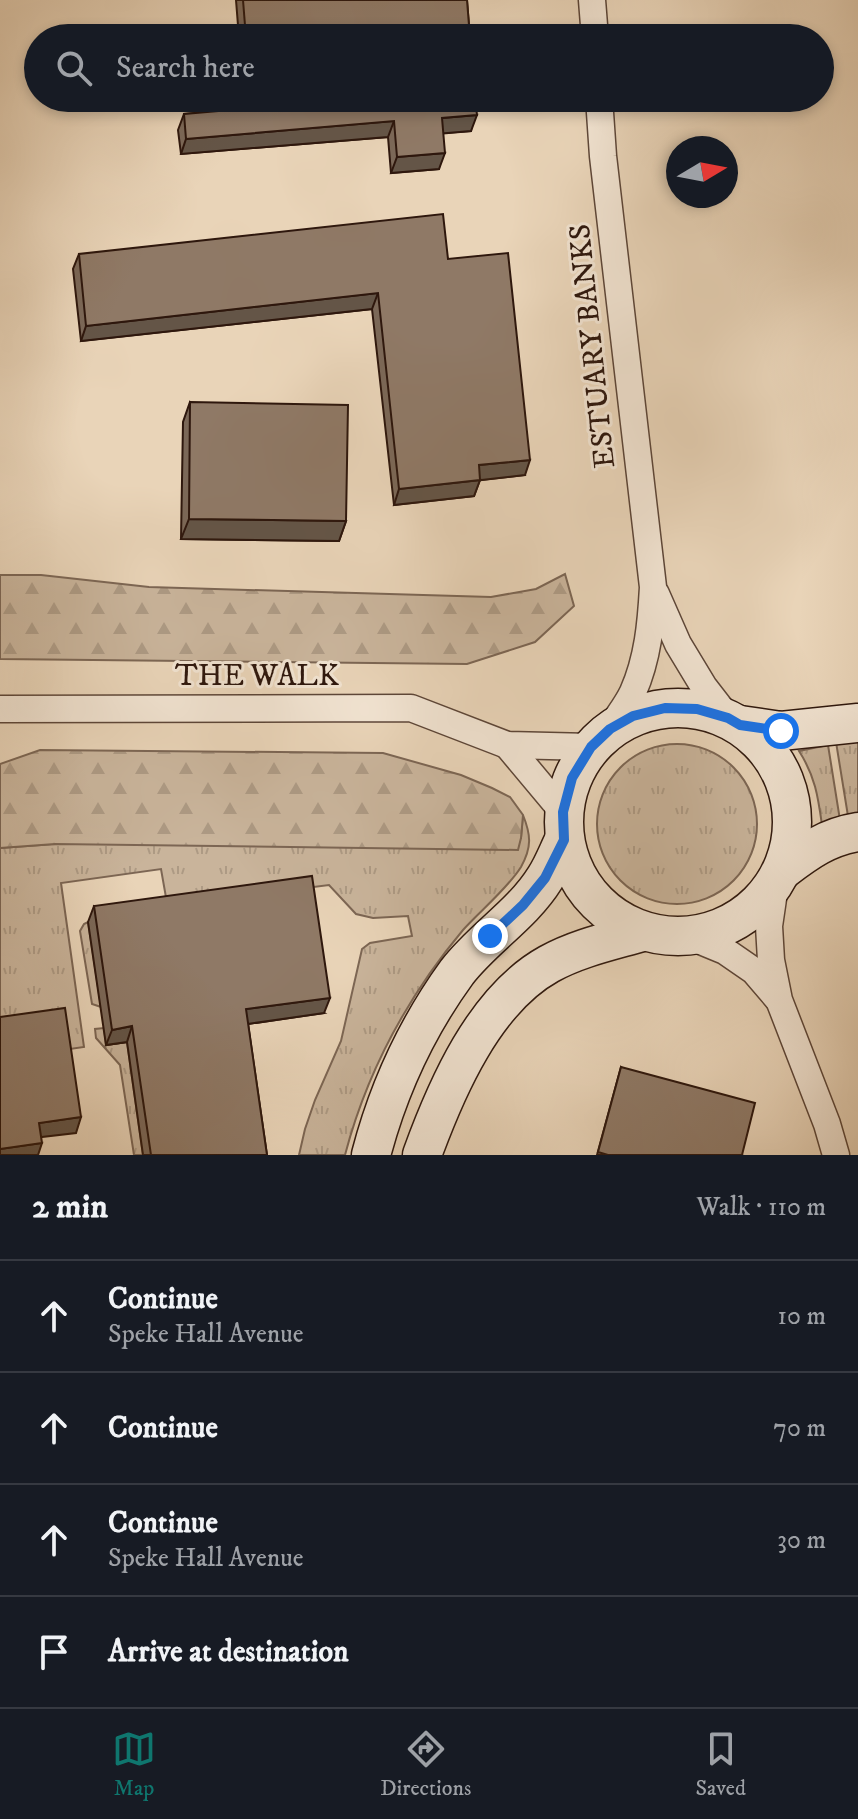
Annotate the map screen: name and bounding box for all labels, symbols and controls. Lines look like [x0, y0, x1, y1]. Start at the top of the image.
search box [24, 24, 834, 112]
icon: search [52, 46, 96, 90]
text: Search here [116, 50, 255, 87]
north arrow [666, 136, 738, 208]
street label: ESTUARY BANKS [562, 222, 624, 470]
street label: THE WALK [175, 658, 339, 695]
route start [763, 713, 799, 749]
route end [472, 918, 508, 954]
text: 2 min [32, 1186, 108, 1228]
text: Walk · 110 m [696, 1191, 826, 1224]
text: Continue [108, 1281, 218, 1318]
icon: ahead [32, 1294, 76, 1338]
text: 10 m [777, 1300, 826, 1333]
text: Speke Hall Avenue [108, 1318, 303, 1351]
icon: ahead [32, 1406, 76, 1450]
text: Continue [108, 1410, 218, 1447]
text: 70 m [773, 1412, 826, 1445]
text: Continue [108, 1505, 218, 1542]
icon: ahead [32, 1518, 76, 1562]
text: 30 m [777, 1524, 826, 1557]
text: Speke Hall Avenue [108, 1542, 303, 1575]
icon: arrive [32, 1630, 76, 1674]
text: Arrive at destination [108, 1634, 349, 1671]
tab: Map [112, 1727, 156, 1802]
tab: Directions [380, 1727, 471, 1802]
tab: Saved [695, 1727, 746, 1802]

